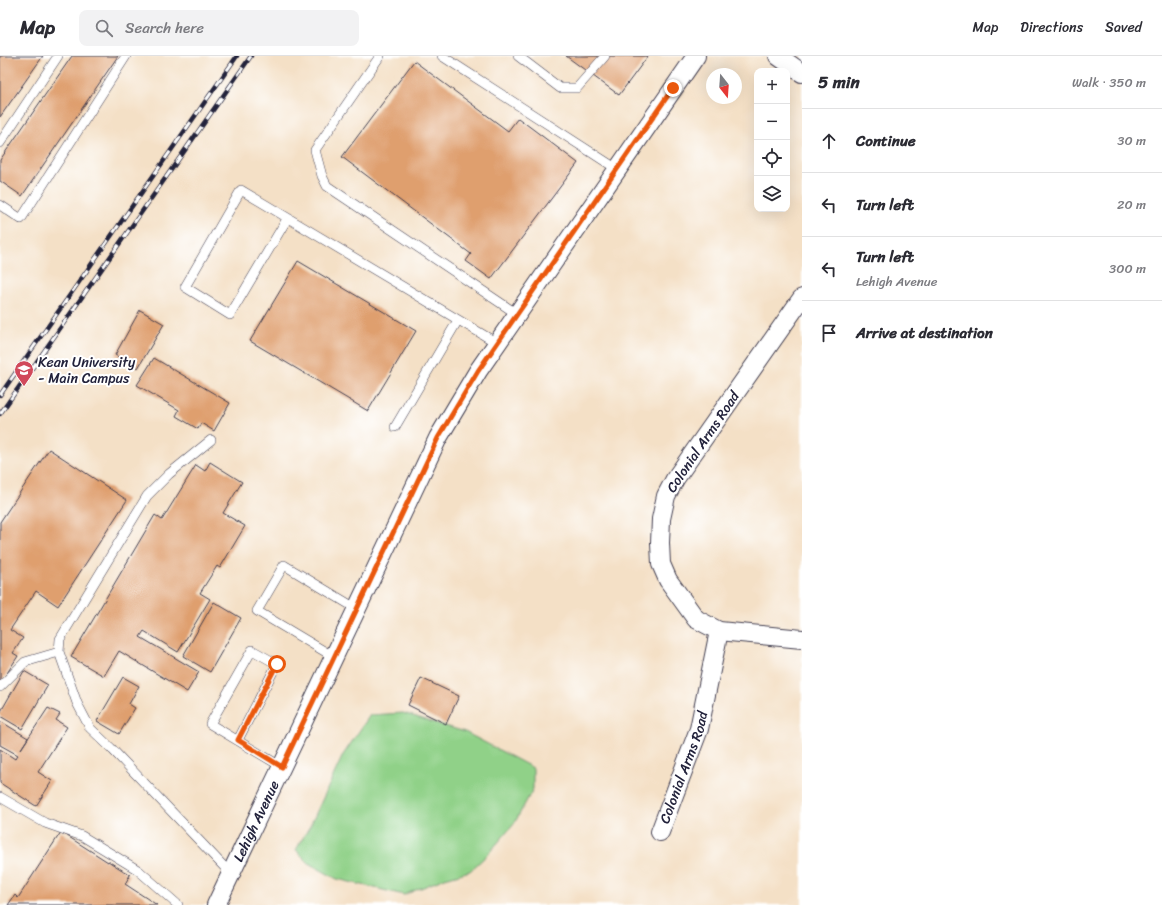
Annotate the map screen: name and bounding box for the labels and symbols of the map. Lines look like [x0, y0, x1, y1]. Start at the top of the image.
north arrow [706, 68, 742, 104]
route end [664, 79, 682, 97]
place label: Kean University - Main Campus [38, 350, 136, 391]
school or university icon: Kean University - Main Campus [13, 359, 35, 387]
street label: Colonial Arms Road [660, 385, 747, 498]
route start [268, 655, 286, 673]
street label: Colonial Arms Road [652, 707, 715, 827]
street label: Lehigh Avenue [226, 776, 286, 866]

